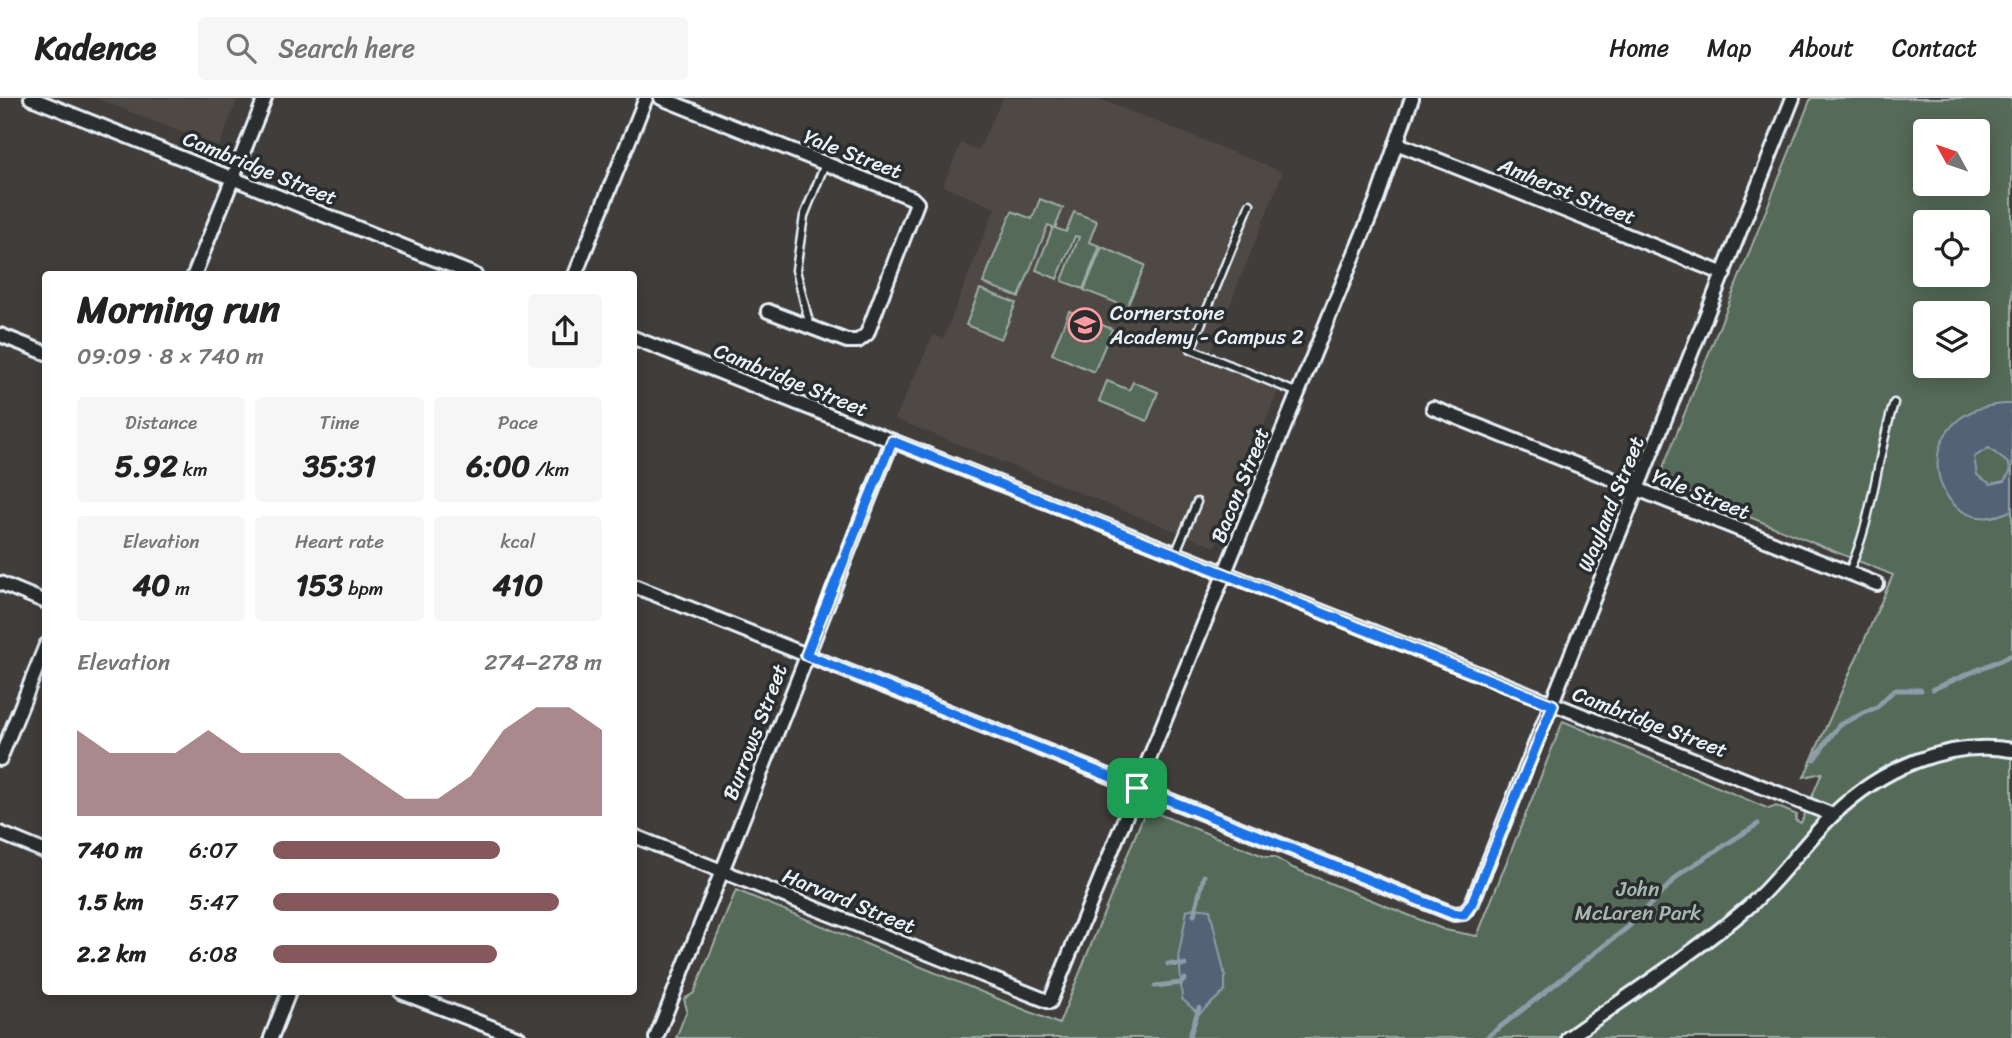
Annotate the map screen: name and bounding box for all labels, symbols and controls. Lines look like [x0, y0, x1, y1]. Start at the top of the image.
search box [198, 17, 688, 80]
text: Kadence [35, 19, 156, 77]
text: Search here [278, 25, 415, 71]
text: Home [1609, 27, 1669, 69]
text: Map [1707, 27, 1751, 69]
text: About [1789, 27, 1854, 69]
text: Contact [1892, 27, 1977, 69]
icon: search [222, 29, 260, 67]
street label: Yale Street [798, 118, 908, 190]
north arrow [1913, 119, 1990, 196]
map controls [1913, 119, 1990, 378]
street label: Cambridge Street [177, 120, 343, 216]
street label: Amherst Street [1491, 146, 1642, 236]
button: locate [1913, 210, 1990, 287]
text: Morning run [77, 276, 280, 343]
button: share [528, 294, 602, 368]
place label: Cornerstone Academy - Campus 2 [1109, 294, 1304, 356]
button: layers [1913, 301, 1990, 378]
school or university icon: Cornerstone Academy - Campus 2 [1066, 306, 1104, 344]
street label: Cambridge Street [708, 332, 874, 428]
text: 09:09 · 8 × 740 m [77, 336, 264, 377]
text: Distance [125, 406, 197, 439]
text: Time [319, 406, 360, 439]
text: Pace [498, 406, 538, 439]
street label: Bacon Street [1200, 421, 1280, 549]
street label: Wayland Street [1566, 430, 1656, 578]
text: 5.92 [115, 439, 178, 493]
text: 35:31 [303, 439, 376, 493]
text: 6:00 [466, 439, 530, 493]
text: km [178, 453, 208, 486]
text: /km [530, 453, 569, 486]
street label: Yale Street [1646, 457, 1756, 531]
text: Elevation [123, 525, 200, 558]
text: Heart rate [295, 525, 384, 558]
text: kcal [501, 525, 535, 558]
text: 40 [133, 558, 170, 612]
text: 153 [296, 558, 343, 612]
text: 410 [493, 558, 543, 612]
text: m [170, 572, 190, 605]
text: bpm [343, 572, 383, 605]
text: Elevation [77, 642, 170, 683]
text: 274–278 m [484, 642, 602, 683]
street label: Burrows Street [712, 658, 798, 806]
street label: Cambridge Street [1567, 675, 1733, 769]
pin [1107, 758, 1167, 818]
icon: arrive [1118, 769, 1156, 807]
text: 740 m [77, 830, 143, 871]
text: 6:07 [189, 830, 237, 871]
street label: Harvard Street [776, 857, 922, 945]
park label: John McLaren Park [1575, 870, 1701, 932]
text: 1.5 km [77, 882, 144, 923]
text: 5:47 [189, 882, 238, 923]
text: 2.2 km [77, 934, 146, 975]
text: 6:08 [189, 934, 237, 975]

